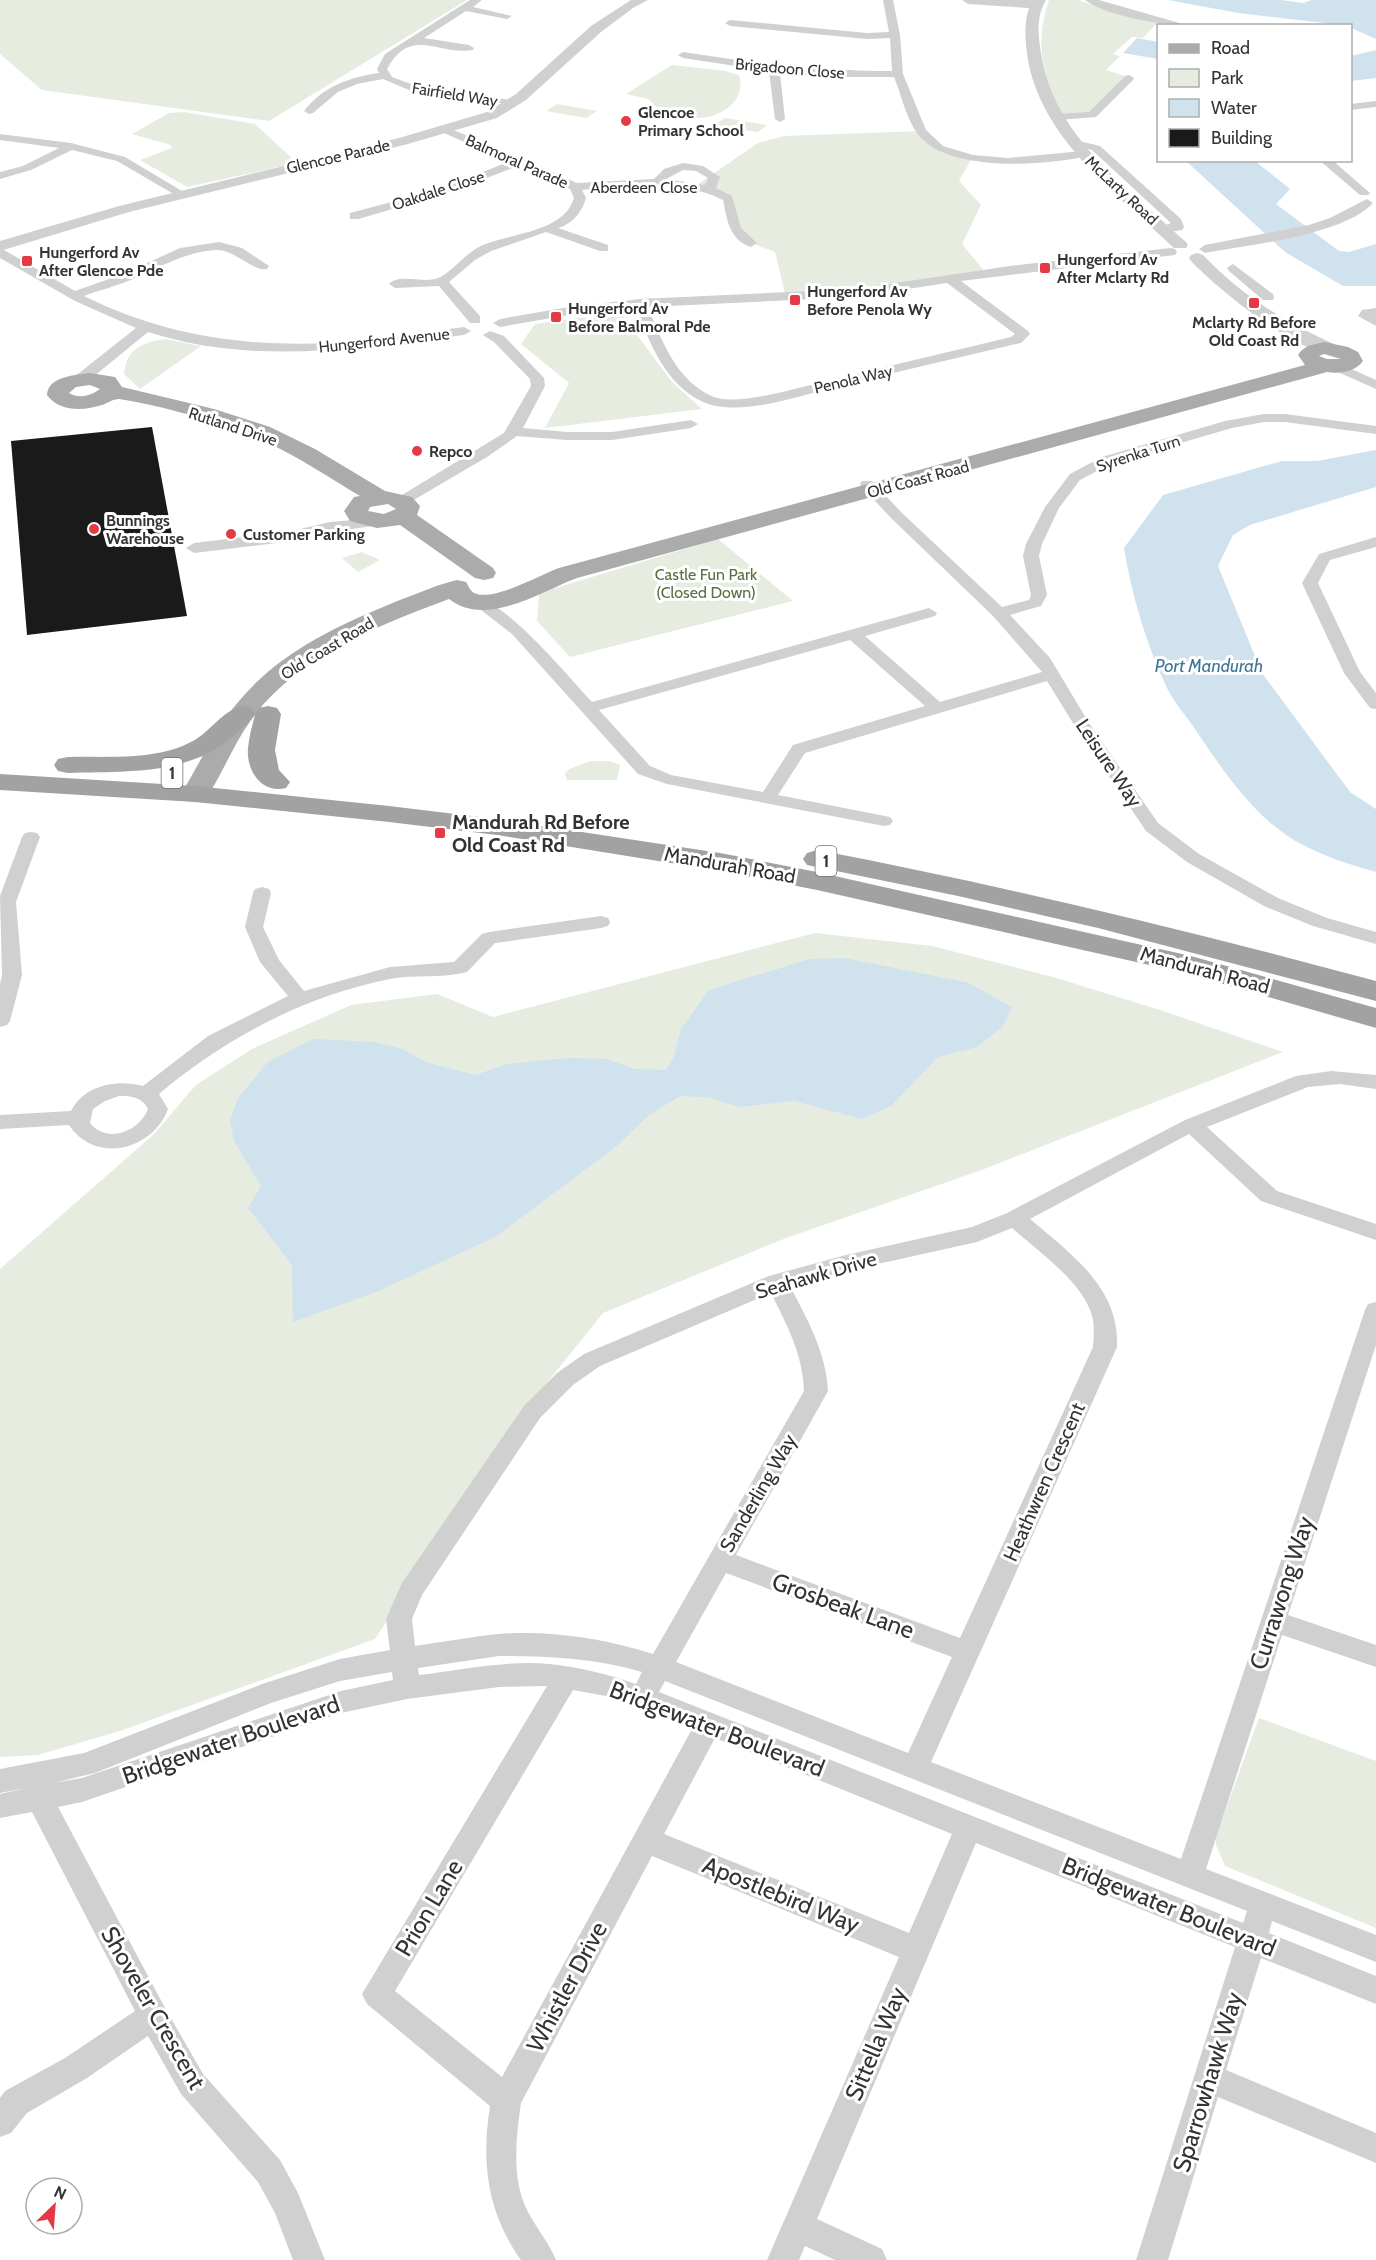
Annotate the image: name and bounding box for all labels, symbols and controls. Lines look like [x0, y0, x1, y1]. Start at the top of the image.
legend [1157, 24, 1352, 162]
text: Road [1211, 37, 1250, 59]
street label: Brigadoon Close [734, 54, 845, 83]
text: Park [1211, 67, 1244, 89]
street label: Fairfield Way [411, 78, 499, 111]
text: Water [1211, 97, 1257, 119]
place label: Glencoe Primary School [638, 103, 744, 140]
marker: Glencoe Primary School [619, 114, 633, 128]
text: Building [1211, 127, 1273, 149]
street label: Balmoral Parade [463, 130, 571, 193]
street label: Glencoe Parade [285, 135, 392, 178]
street label: McLarty Road [1081, 152, 1162, 229]
street label: Oakdale Close [390, 167, 487, 214]
street label: Aberdeen Close [591, 178, 697, 197]
place label: Hungerford Av After Glencoe Pde [39, 243, 163, 280]
place label: Hungerford Av After Mclarty Rd [1057, 250, 1169, 287]
marker: Hungerford Av After Glencoe Pde [20, 254, 34, 268]
marker: Hungerford Av After Mclarty Rd [1038, 261, 1052, 275]
place label: Hungerford Av Before Penola Wy [807, 282, 932, 319]
marker: Hungerford Av Before Penola Wy [788, 293, 802, 307]
marker: Mclarty Rd Before Old Coast Rd [1247, 296, 1261, 310]
place label: Hungerford Av Before Balmoral Pde [568, 299, 711, 336]
marker: Hungerford Av Before Balmoral Pde [549, 310, 563, 324]
place label: Mclarty Rd Before Old Coast Rd [1192, 313, 1316, 350]
street label: Hungerford Avenue [318, 324, 451, 357]
street label: Penola Way [812, 361, 894, 398]
street label: Rutland Drive [186, 403, 280, 450]
street label: Syrenka Turn [1094, 431, 1183, 476]
place label: Repco [429, 442, 472, 461]
marker: Repco [410, 444, 424, 458]
street label: Old Coast Road [865, 457, 971, 502]
place label: Bunnings Warehouse [106, 511, 184, 548]
marker: Bunnings Warehouse [87, 522, 101, 536]
place label: Customer Parking [243, 525, 365, 544]
marker: Customer Parking [224, 527, 238, 541]
park label: Castle Fun Park (Closed Down) [655, 565, 758, 602]
street label: Old Coast Road [277, 613, 377, 684]
water label: Port Mandurah [1155, 655, 1263, 677]
street label: Leisure Way [1071, 714, 1147, 812]
road number: 1 [162, 758, 182, 788]
place label: Mandurah Rd Before Old Coast Rd [452, 810, 630, 857]
marker: Mandurah Rd Before Old Coast Rd [433, 826, 447, 840]
street label: Mandurah Road [662, 842, 798, 888]
road number: 1 [816, 846, 836, 876]
street label: Mandurah Road [1138, 941, 1272, 999]
street label: Seahawk Drive [753, 1246, 879, 1304]
street label: Heathwren Crescent [998, 1399, 1090, 1565]
street label: Sanderling Way [715, 1430, 801, 1556]
street label: Currawong Way [1243, 1513, 1320, 1673]
street label: Grosbeak Lane [768, 1566, 918, 1645]
street label: Bridgewater Boulevard [606, 1674, 829, 1783]
street label: Bridgewater Boulevard [118, 1689, 343, 1790]
street label: Apostlebird Way [699, 1850, 864, 1939]
street label: Bridgewater Boulevard [1058, 1850, 1280, 1963]
street label: Prion Lane [388, 1854, 469, 1961]
street label: Whistler Drive [520, 1917, 613, 2057]
street label: Shoveler Crescent [95, 1921, 212, 2094]
street label: Sittella Way [839, 1983, 912, 2105]
street label: Sparrowhawk Way [1166, 1988, 1249, 2175]
north arrow [24, 2176, 84, 2236]
text: N [51, 2182, 69, 2204]

